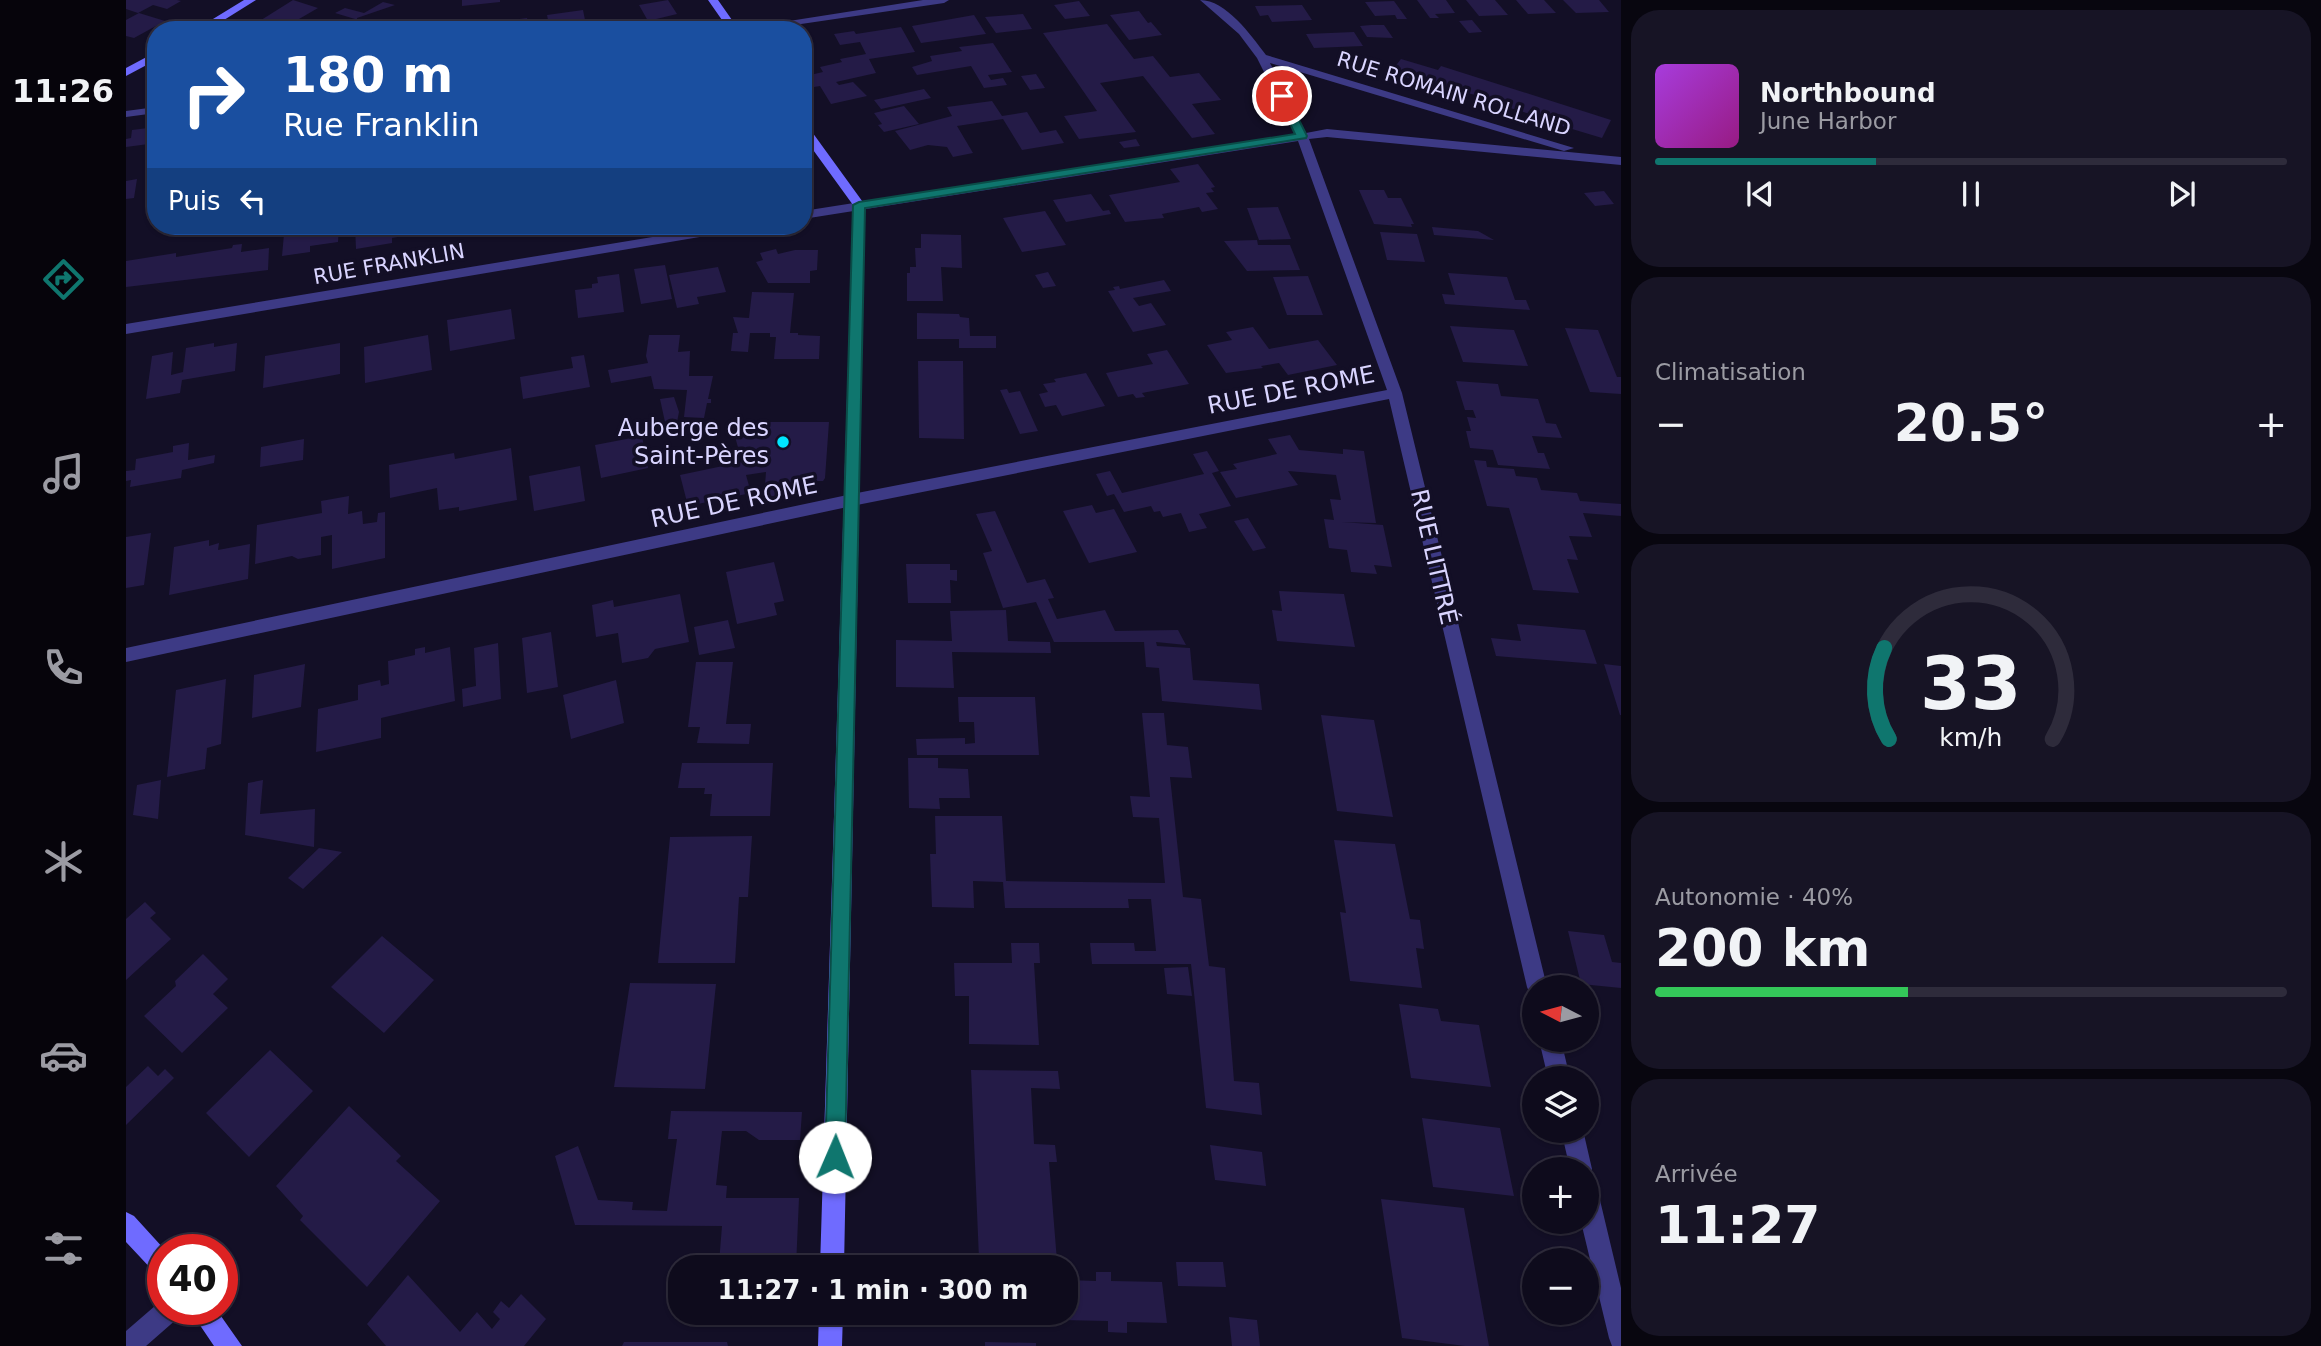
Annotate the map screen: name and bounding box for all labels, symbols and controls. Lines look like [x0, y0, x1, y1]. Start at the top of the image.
text: 180 m [283, 47, 453, 104]
street label: RUE ROMAIN ROLLAND [1334, 47, 1574, 141]
icon: right [168, 49, 259, 140]
pin [1252, 66, 1312, 126]
text: 11:26 [12, 72, 114, 110]
icon: arrive [1263, 77, 1301, 115]
text: Northbound [1760, 78, 1936, 108]
text: Rue Franklin [283, 106, 480, 144]
text: June Harbor [1760, 108, 1896, 134]
icon: previous [1741, 175, 1779, 213]
icon: pause [1952, 175, 1990, 213]
icon: next [2163, 175, 2201, 213]
icon: left [234, 182, 272, 220]
text: Puis [168, 186, 220, 216]
street label: RUE FRANKLIN [311, 239, 467, 289]
icon: directions [39, 255, 88, 304]
text: Climatisation [1655, 359, 1806, 385]
street label: RUE DE ROME [1205, 360, 1377, 420]
text: 20.5° [1894, 393, 2048, 453]
text: − [1655, 402, 1687, 446]
text: + [2255, 402, 2287, 446]
place label: Auberge des Saint-Pères [618, 414, 769, 470]
marker: Auberge des Saint-Pères [775, 434, 791, 450]
icon: music [39, 449, 88, 498]
street label: RUE DE ROME [648, 471, 820, 533]
street label: RUE LITTRÉ [1405, 486, 1464, 627]
text: 33 [1920, 641, 2022, 726]
icon: phone [39, 643, 88, 692]
text: km/h [1939, 723, 2003, 752]
icon: climate [39, 837, 88, 886]
text: Autonomie · 40% [1655, 884, 1853, 910]
text: 200 km [1655, 918, 1870, 978]
north arrow [1522, 975, 1600, 1052]
map controls [1522, 975, 1599, 1325]
icon: car [39, 1031, 88, 1080]
button: layers [1522, 1066, 1599, 1143]
position arrow [798, 1120, 872, 1194]
button: + [1522, 1157, 1599, 1234]
text: Arrivée [1655, 1161, 1738, 1187]
text: 11:27 [1655, 1195, 1821, 1255]
icon: filters [39, 1224, 88, 1273]
speed limit sign: 40 [147, 1234, 238, 1325]
button: − [1522, 1248, 1599, 1325]
text: 11:27 · 1 min · 300 m [718, 1275, 1028, 1305]

